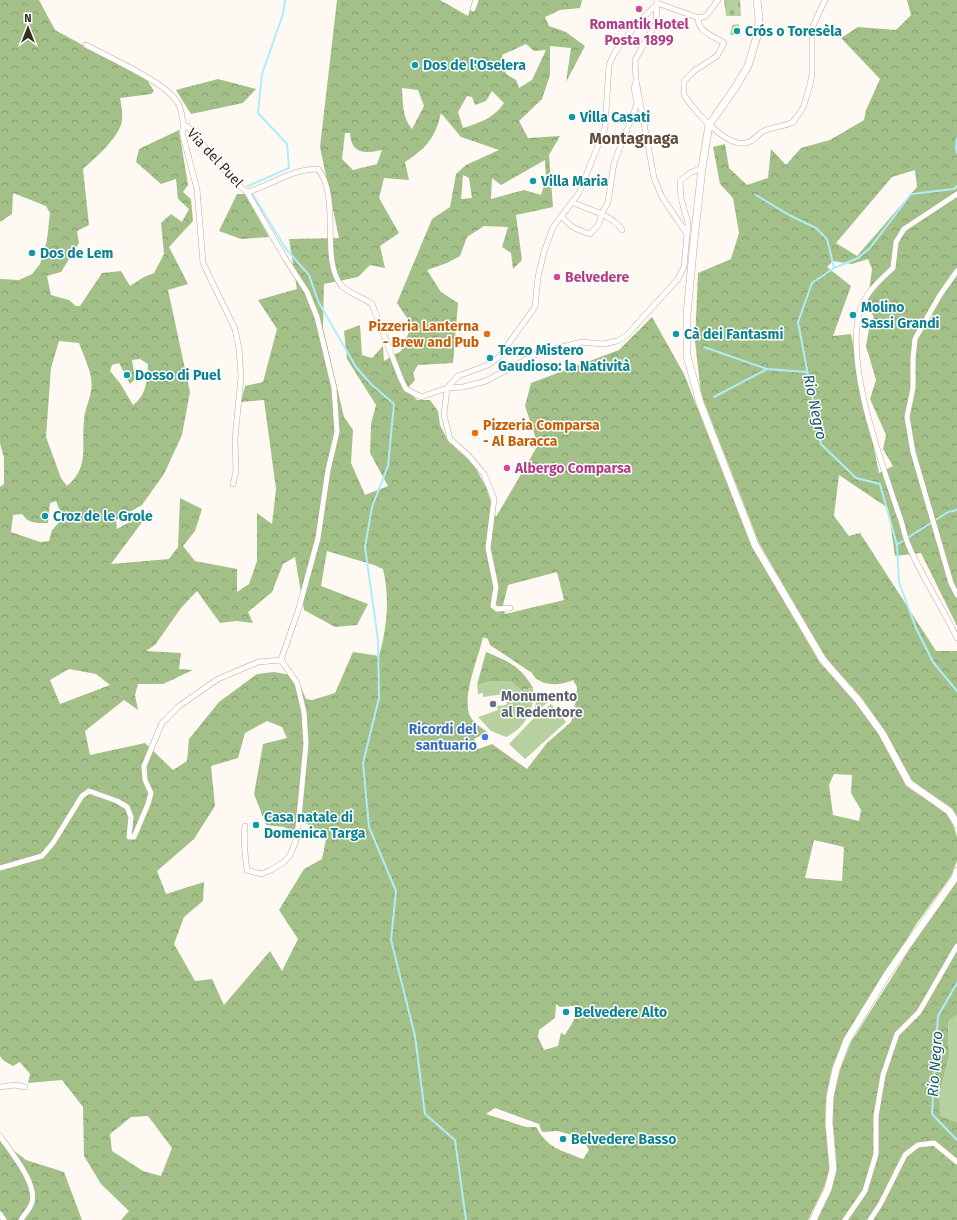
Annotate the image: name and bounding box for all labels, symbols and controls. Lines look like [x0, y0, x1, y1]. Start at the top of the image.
marker: Romantik Hotel Posta 1899 [634, 4, 644, 14]
north arrow [8, 8, 48, 48]
text: N [24, 12, 32, 25]
place label: Romantik Hotel Posta 1899 [589, 16, 689, 49]
place label: Crós o Toresèla [745, 23, 842, 40]
marker: Crós o Toresèla [732, 26, 742, 36]
place label: Dos de l'Oselera [423, 57, 526, 74]
marker: Dos de l'Oselera [410, 60, 420, 70]
place label: Villa Casati [579, 109, 650, 126]
marker: Villa Casati [567, 112, 577, 122]
street label: Via del Puel [183, 125, 247, 191]
district label: Montagnaga [589, 129, 679, 148]
place label: Villa Maria [540, 173, 608, 190]
marker: Villa Maria [528, 176, 538, 186]
place label: Dos de Lem [40, 245, 113, 262]
marker: Dos de Lem [27, 248, 37, 258]
place label: Belvedere [565, 269, 630, 286]
marker: Belvedere [552, 272, 562, 282]
place label: Molino Sassi Grandi [861, 299, 940, 332]
marker: Molino Sassi Grandi [848, 310, 858, 320]
place label: Pizzeria Lanterna - Brew and Pub [369, 318, 479, 351]
place label: Cà dei Fantasmi [684, 326, 783, 343]
marker: Pizzeria Lanterna - Brew and Pub [482, 329, 492, 339]
marker: Cà dei Fantasmi [671, 329, 681, 339]
place label: Terzo Mistero Gaudioso: la Natività [498, 342, 631, 375]
marker: Terzo Mistero Gaudioso: la Natività [485, 353, 495, 363]
place label: Dosso di Puel [135, 367, 222, 384]
marker: Dosso di Puel [122, 370, 132, 380]
water label: Rio Negro [799, 373, 831, 441]
place label: Pizzeria Comparsa - Al Baracca [483, 417, 600, 450]
marker: Pizzeria Comparsa - Al Baracca [470, 428, 480, 438]
place label: Albergo Comparsa [514, 460, 632, 477]
marker: Albergo Comparsa [502, 463, 512, 473]
place label: Croz de le Grole [53, 508, 153, 525]
marker: Croz de le Grole [40, 511, 50, 521]
place label: Monumento al Redentore [501, 688, 583, 721]
marker: Monumento al Redentore [488, 699, 498, 709]
place label: Ricordi del santuario [409, 721, 478, 754]
marker: Ricordi del santuario [480, 732, 490, 742]
place label: Casa natale di Domenica Targa [264, 809, 366, 842]
marker: Casa natale di Domenica Targa [251, 820, 261, 830]
place label: Belvedere Alto [574, 1004, 667, 1021]
marker: Belvedere Alto [561, 1007, 571, 1017]
water label: Rio Negro [924, 1030, 946, 1098]
place label: Belvedere Basso [571, 1131, 676, 1148]
marker: Belvedere Basso [558, 1134, 568, 1144]

